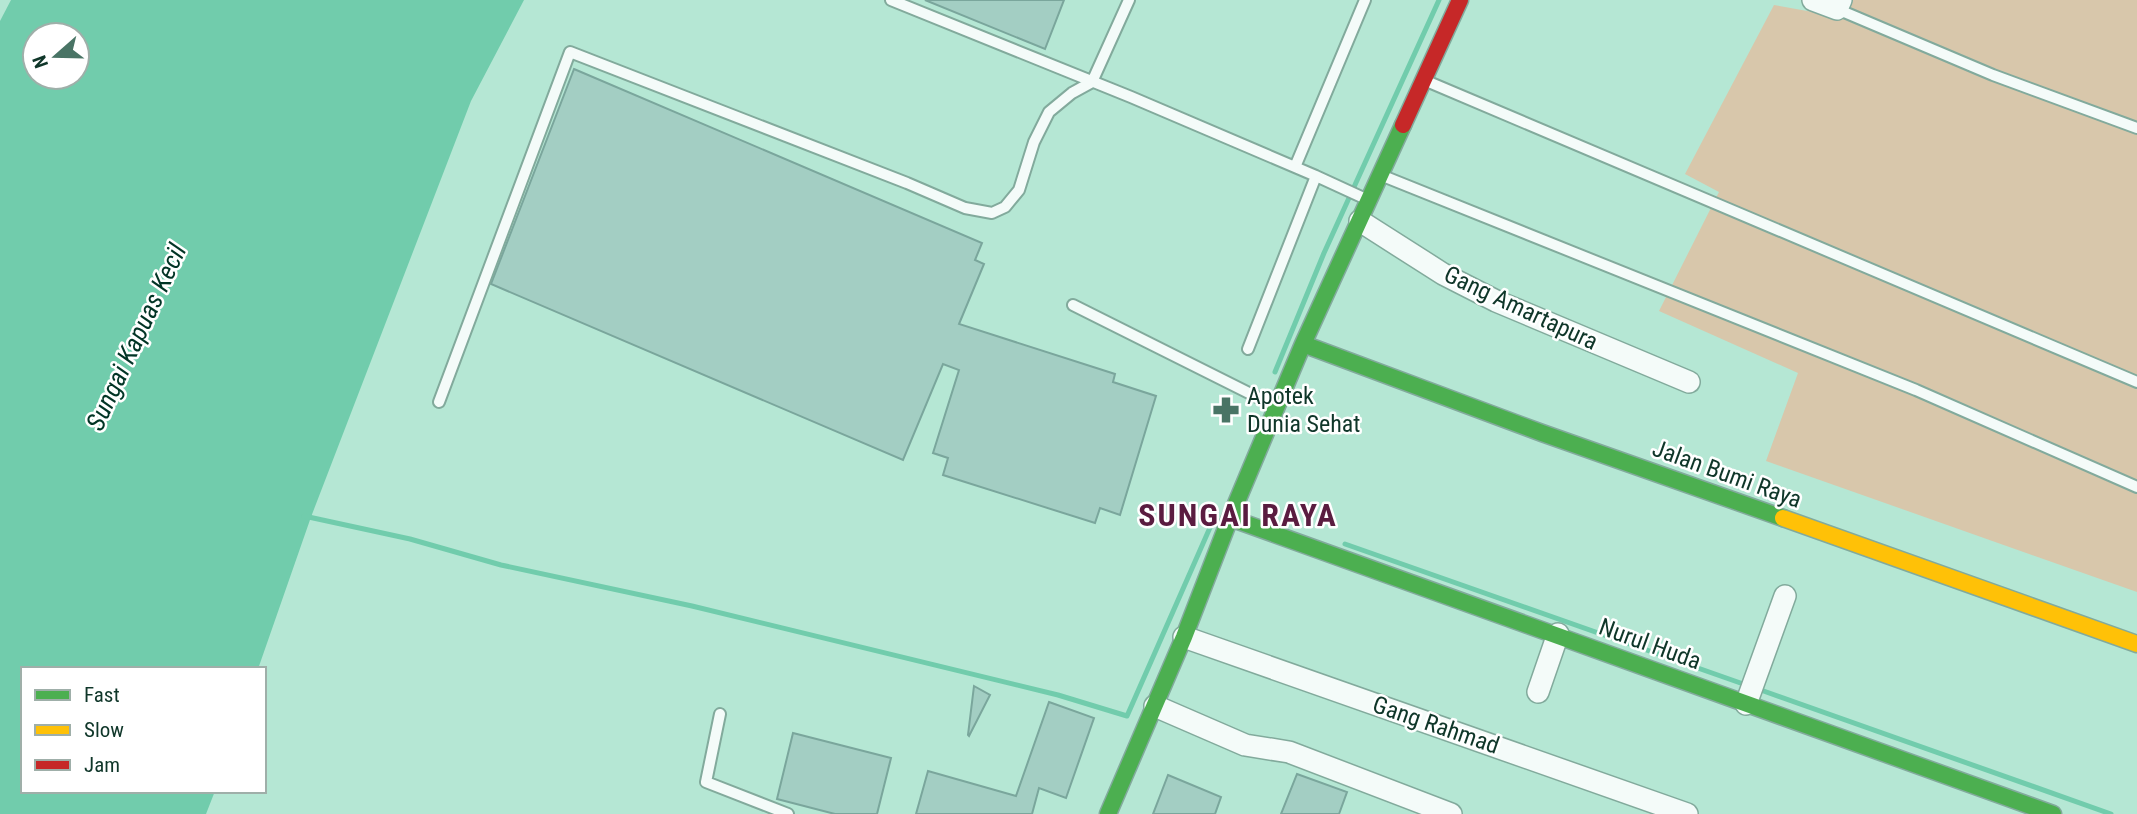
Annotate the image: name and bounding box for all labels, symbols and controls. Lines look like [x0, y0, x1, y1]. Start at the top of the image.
north arrow [21, 21, 91, 91]
text: N [28, 52, 53, 71]
water label: Sungai Kapuas Kecil [80, 238, 193, 435]
street label: Gang Amartapura [1440, 260, 1602, 356]
place label: Apotek Dunia Sehat [1247, 382, 1360, 438]
pharmacy icon: Apotek Dunia Sehat [1211, 395, 1241, 425]
street label: Jalan Bumi Raya [1649, 434, 1805, 514]
district label: SUNGAI RAYA [1138, 496, 1338, 534]
street label: Nurul Huda [1595, 613, 1705, 675]
legend [21, 667, 266, 793]
text: Fast [84, 683, 120, 707]
street label: Gang Rahmad [1369, 690, 1503, 760]
text: Slow [84, 718, 124, 742]
text: Jam [84, 753, 120, 777]

